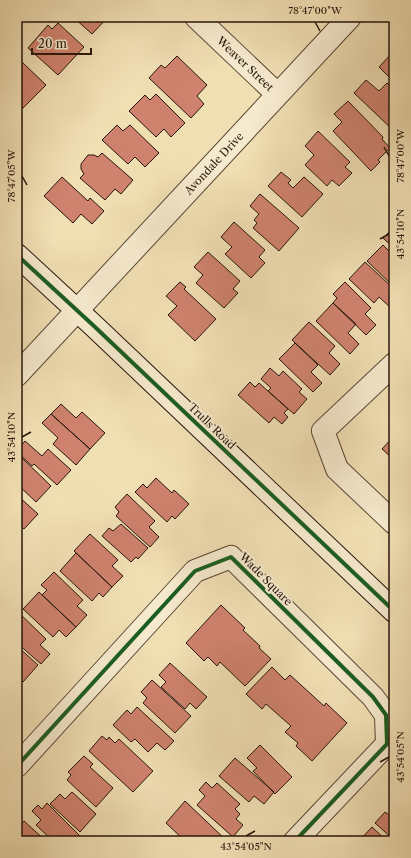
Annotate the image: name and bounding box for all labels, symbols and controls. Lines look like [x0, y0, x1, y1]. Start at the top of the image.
text: 78°47'00"W [288, 4, 343, 17]
scale bar [32, 30, 91, 56]
street label: Weaver Street [213, 33, 277, 94]
text: 20 m [38, 36, 67, 51]
text: 78°47'00"W [394, 128, 407, 183]
street label: Avondale Drive [181, 129, 246, 198]
text: 78°47'05"W [5, 149, 18, 202]
text: 43°54'10"N [394, 209, 407, 259]
street label: Trulls Road [185, 400, 239, 452]
text: 43°54'10"N [5, 412, 18, 462]
street label: Wade Square [236, 549, 295, 608]
text: 43°54'05"N [394, 731, 407, 783]
text: 43°54'05"N [220, 840, 272, 853]

